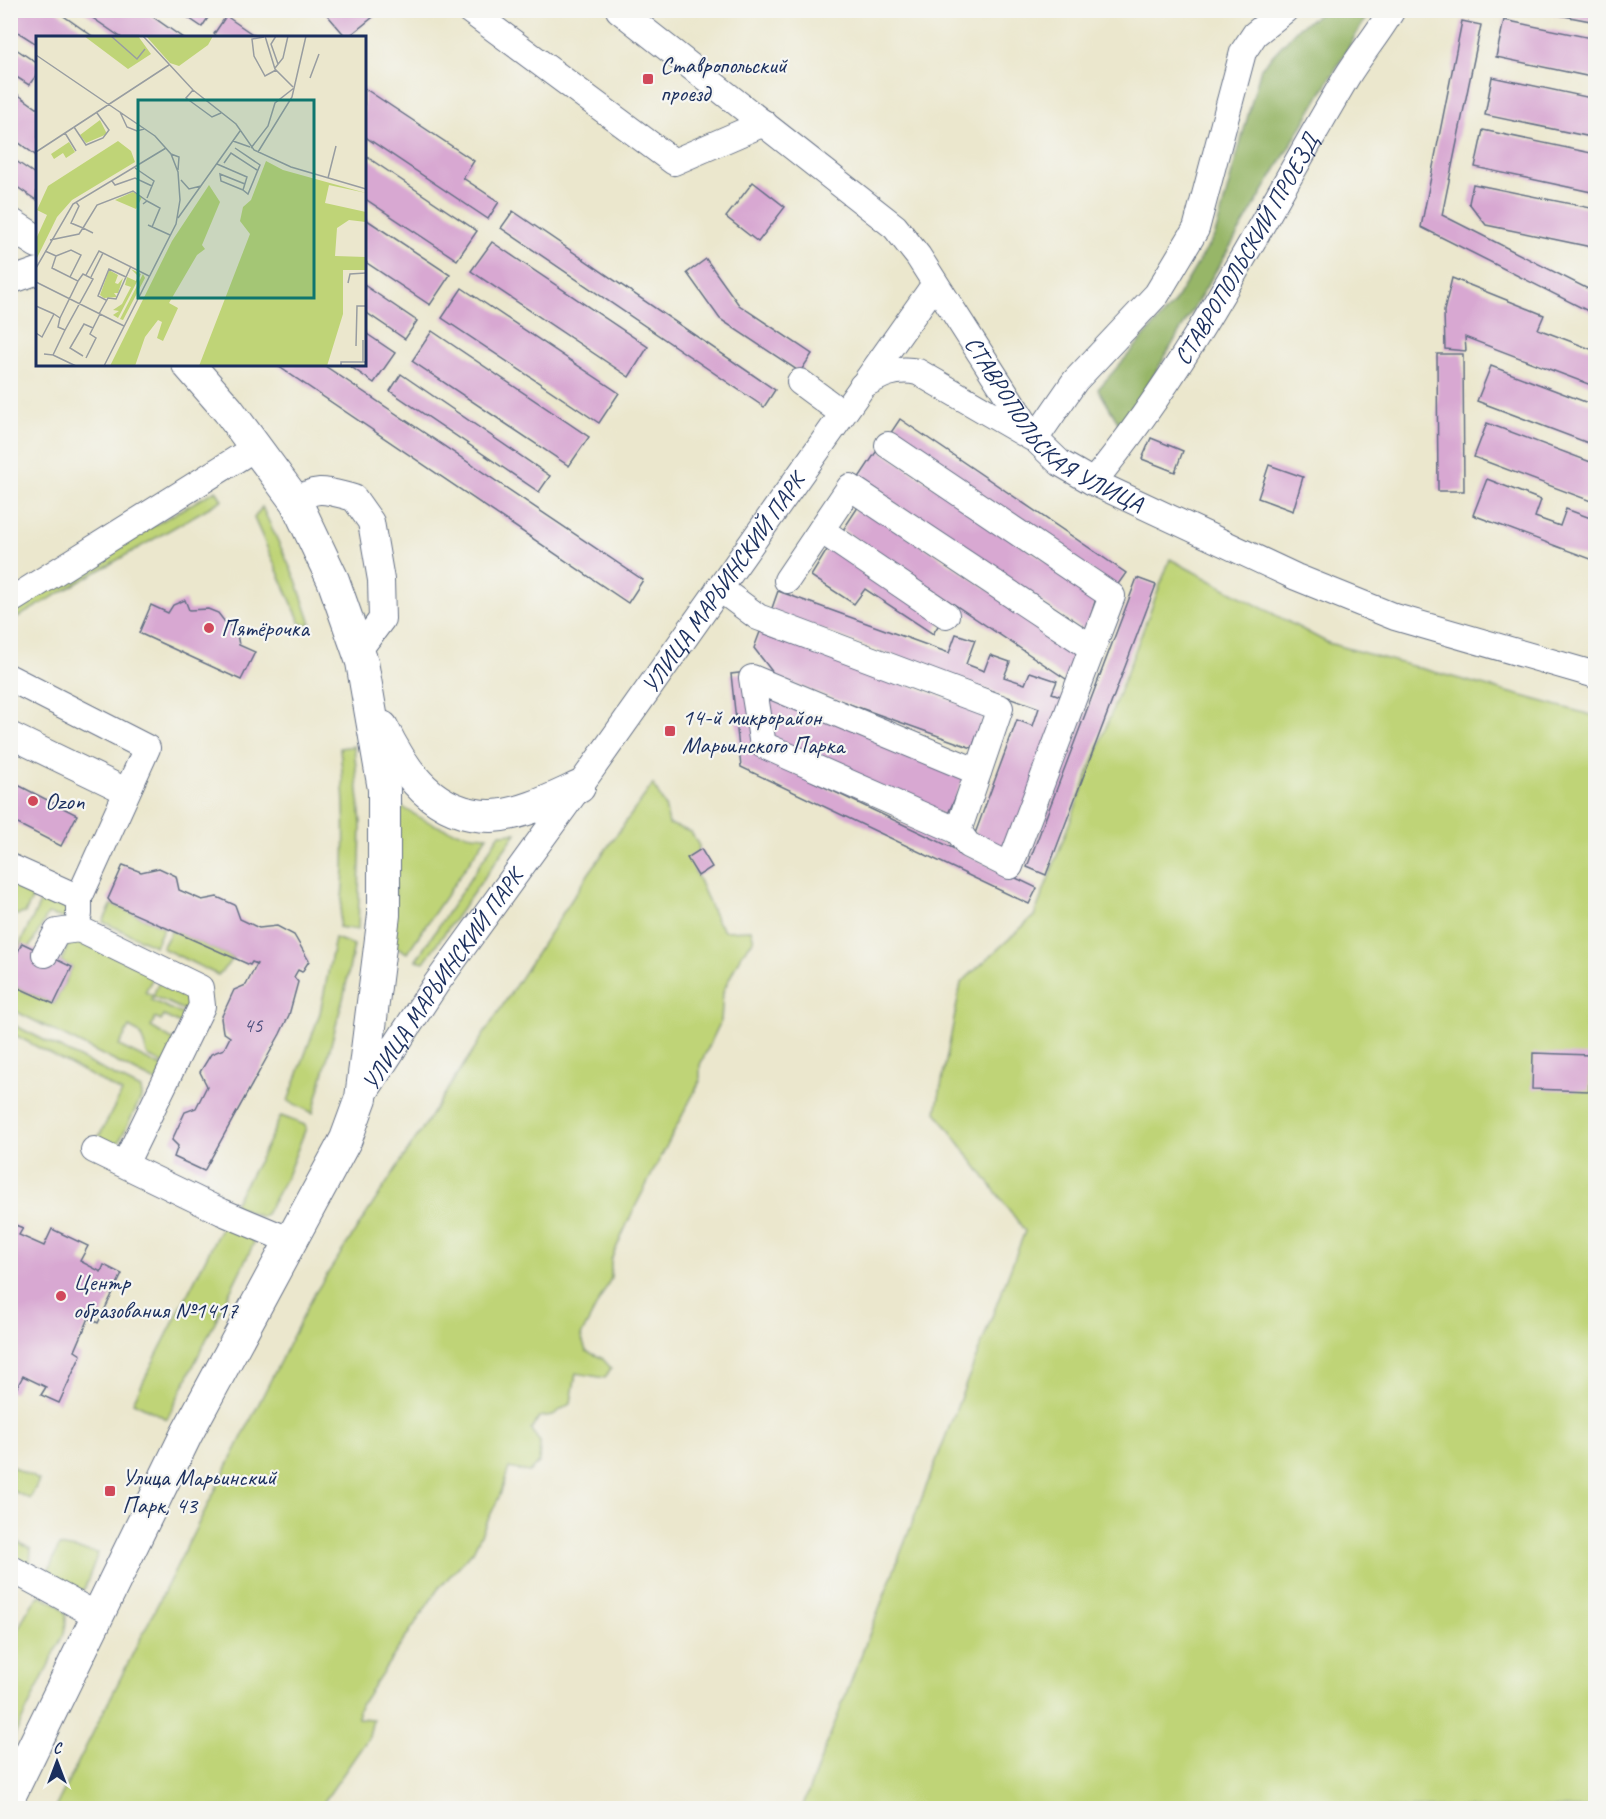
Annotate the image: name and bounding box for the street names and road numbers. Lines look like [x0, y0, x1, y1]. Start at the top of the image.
street label: СТАВРОПОЛЬСКИЙ ПРОЕЗД [1167, 126, 1326, 370]
street label: СТАВРОПОЛЬСКАЯ УЛИЦА [958, 330, 1149, 519]
street label: УЛИЦА МАРЬИНСКИЙ ПАРК [635, 464, 814, 699]
street label: УЛИЦА МАРЬИНСКИЙ ПАРК [355, 860, 532, 1096]

